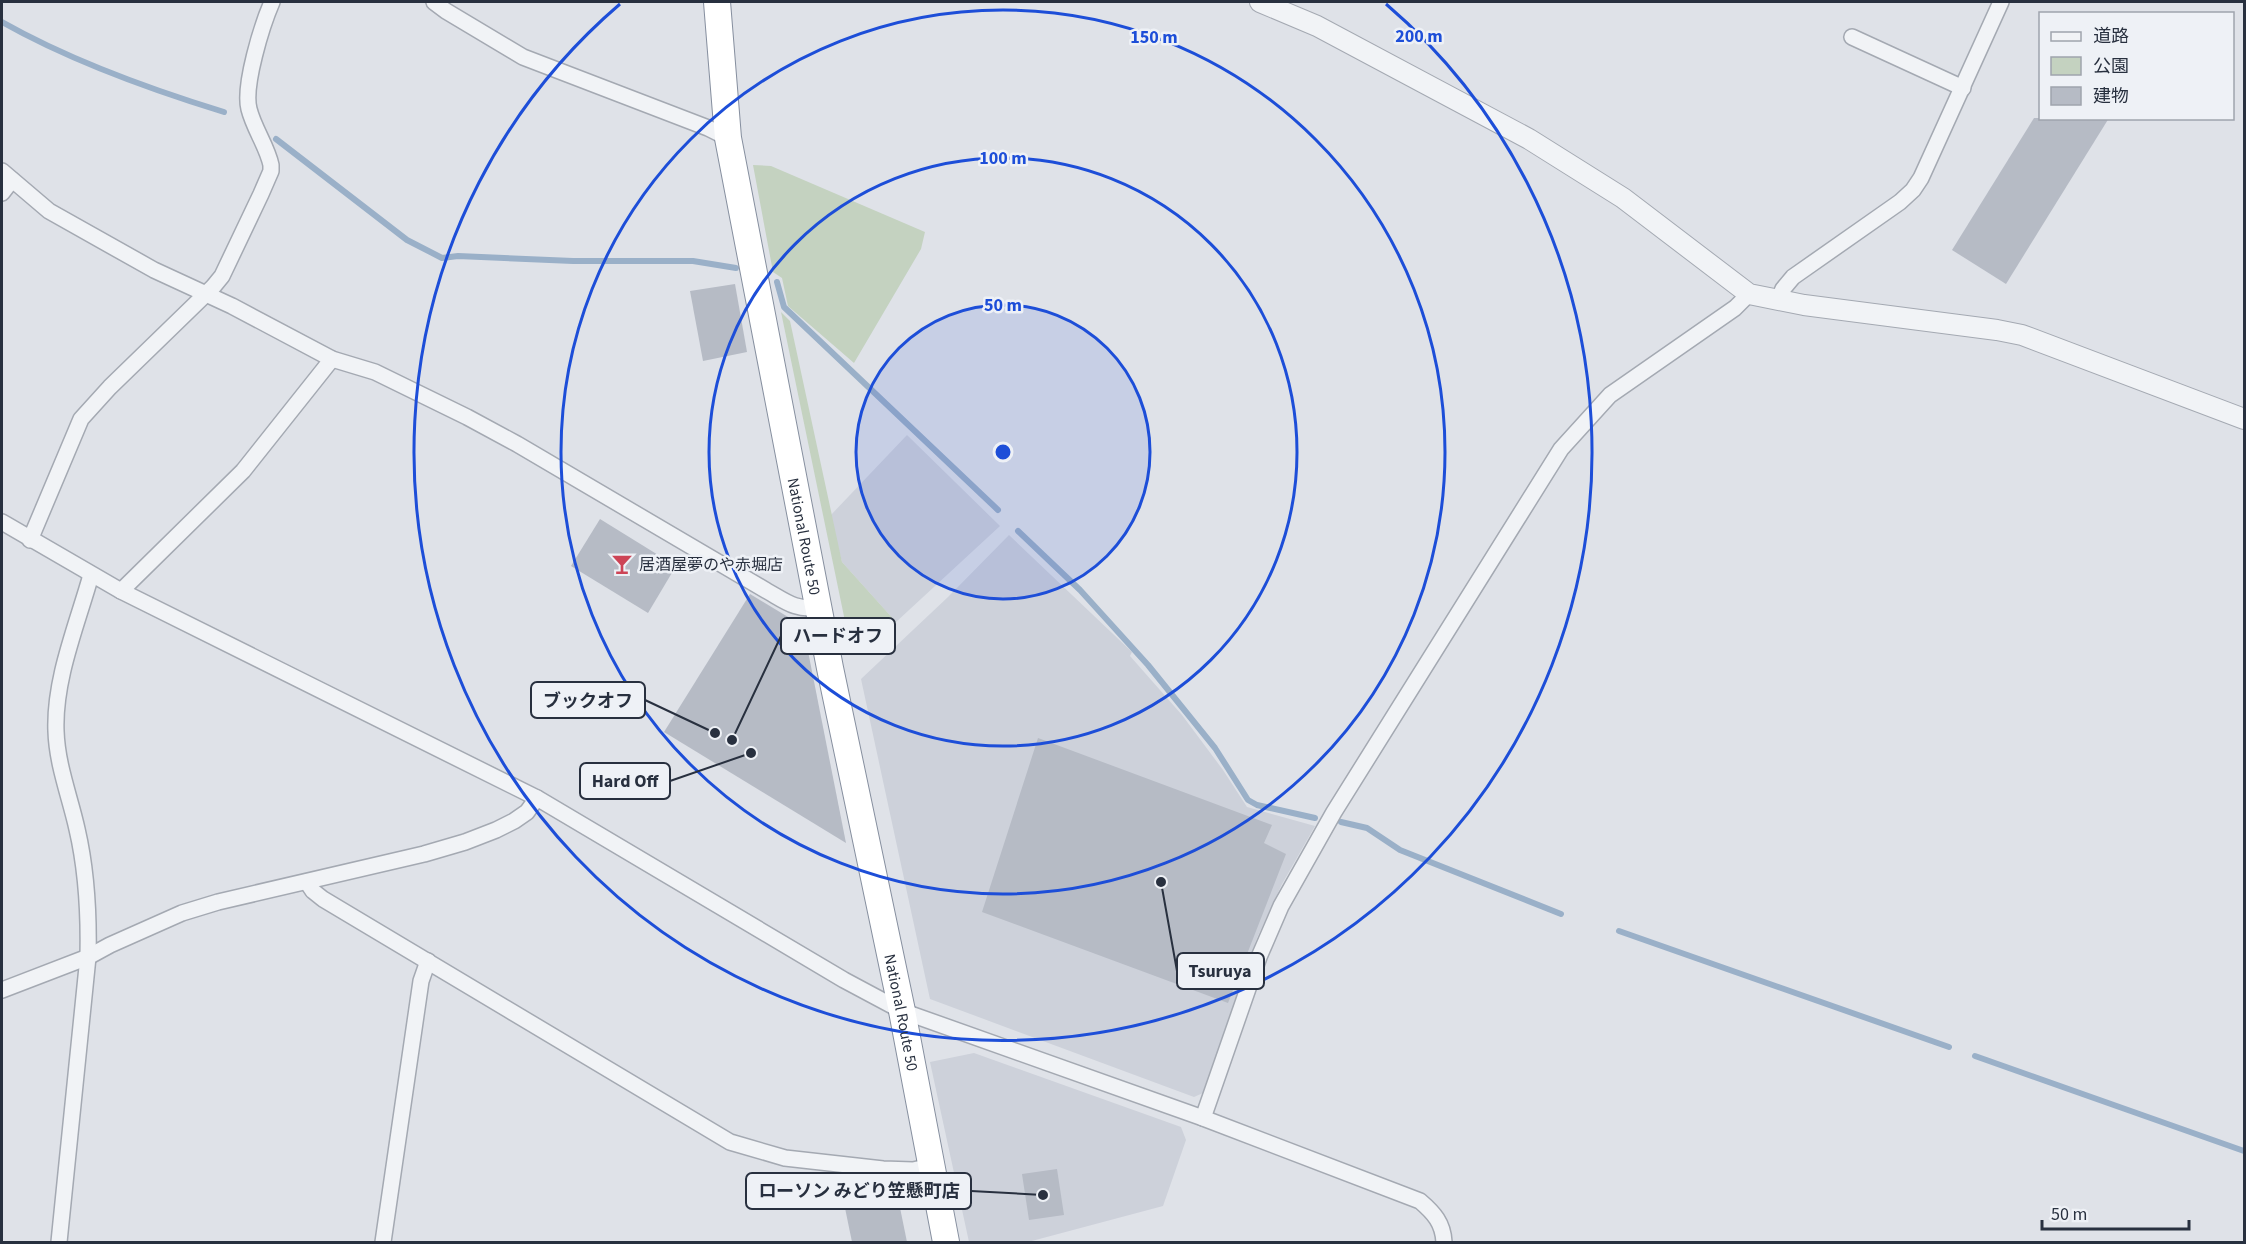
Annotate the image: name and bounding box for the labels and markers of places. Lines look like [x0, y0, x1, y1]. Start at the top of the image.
centre of rings [993, 442, 1013, 462]
bar icon: 居酒屋夢のや赤堀店 [610, 552, 634, 576]
place label: 居酒屋夢のや赤堀店 [639, 554, 783, 576]
callout: ハードオフ [781, 618, 895, 654]
callout: ブックオフ [531, 682, 645, 718]
callout: Hard Off [580, 763, 670, 799]
callout: Tsuruya [1177, 953, 1264, 989]
callout: ローソン みどり笠懸町店 [746, 1173, 971, 1209]

